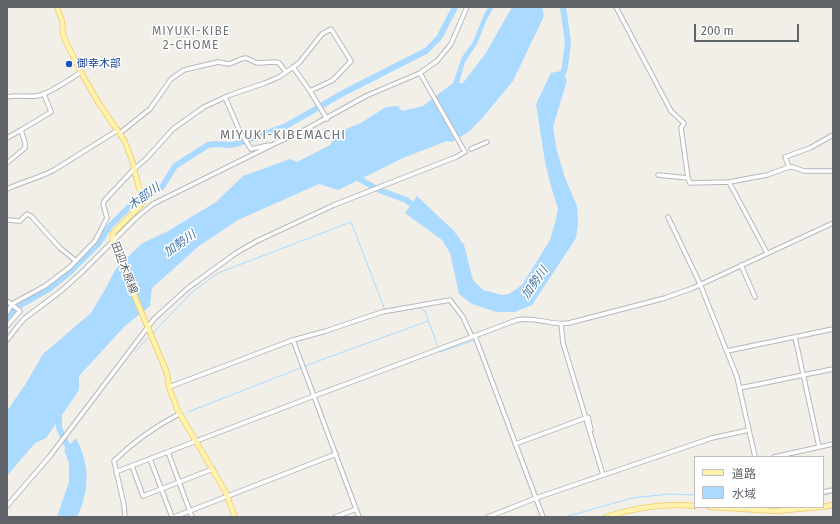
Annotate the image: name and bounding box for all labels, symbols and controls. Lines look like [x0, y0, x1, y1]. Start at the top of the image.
scale bar [696, 16, 801, 42]
text: 200 m [701, 24, 734, 38]
district label: MIYUKI-KIBE 2-CHOME [152, 25, 230, 53]
place label: 御幸木部 [77, 57, 121, 71]
marker: 御幸木部 [64, 59, 74, 69]
district label: MIYUKI-KIBEMACHI [220, 127, 346, 143]
water label: 木部川 [125, 181, 163, 213]
water label: 加勢川 [161, 228, 199, 260]
street label: 田迎木原線 [108, 240, 140, 296]
water label: 加勢川 [519, 264, 551, 302]
legend [694, 456, 824, 508]
text: 道路 [732, 467, 756, 481]
text: 水域 [732, 487, 756, 501]

